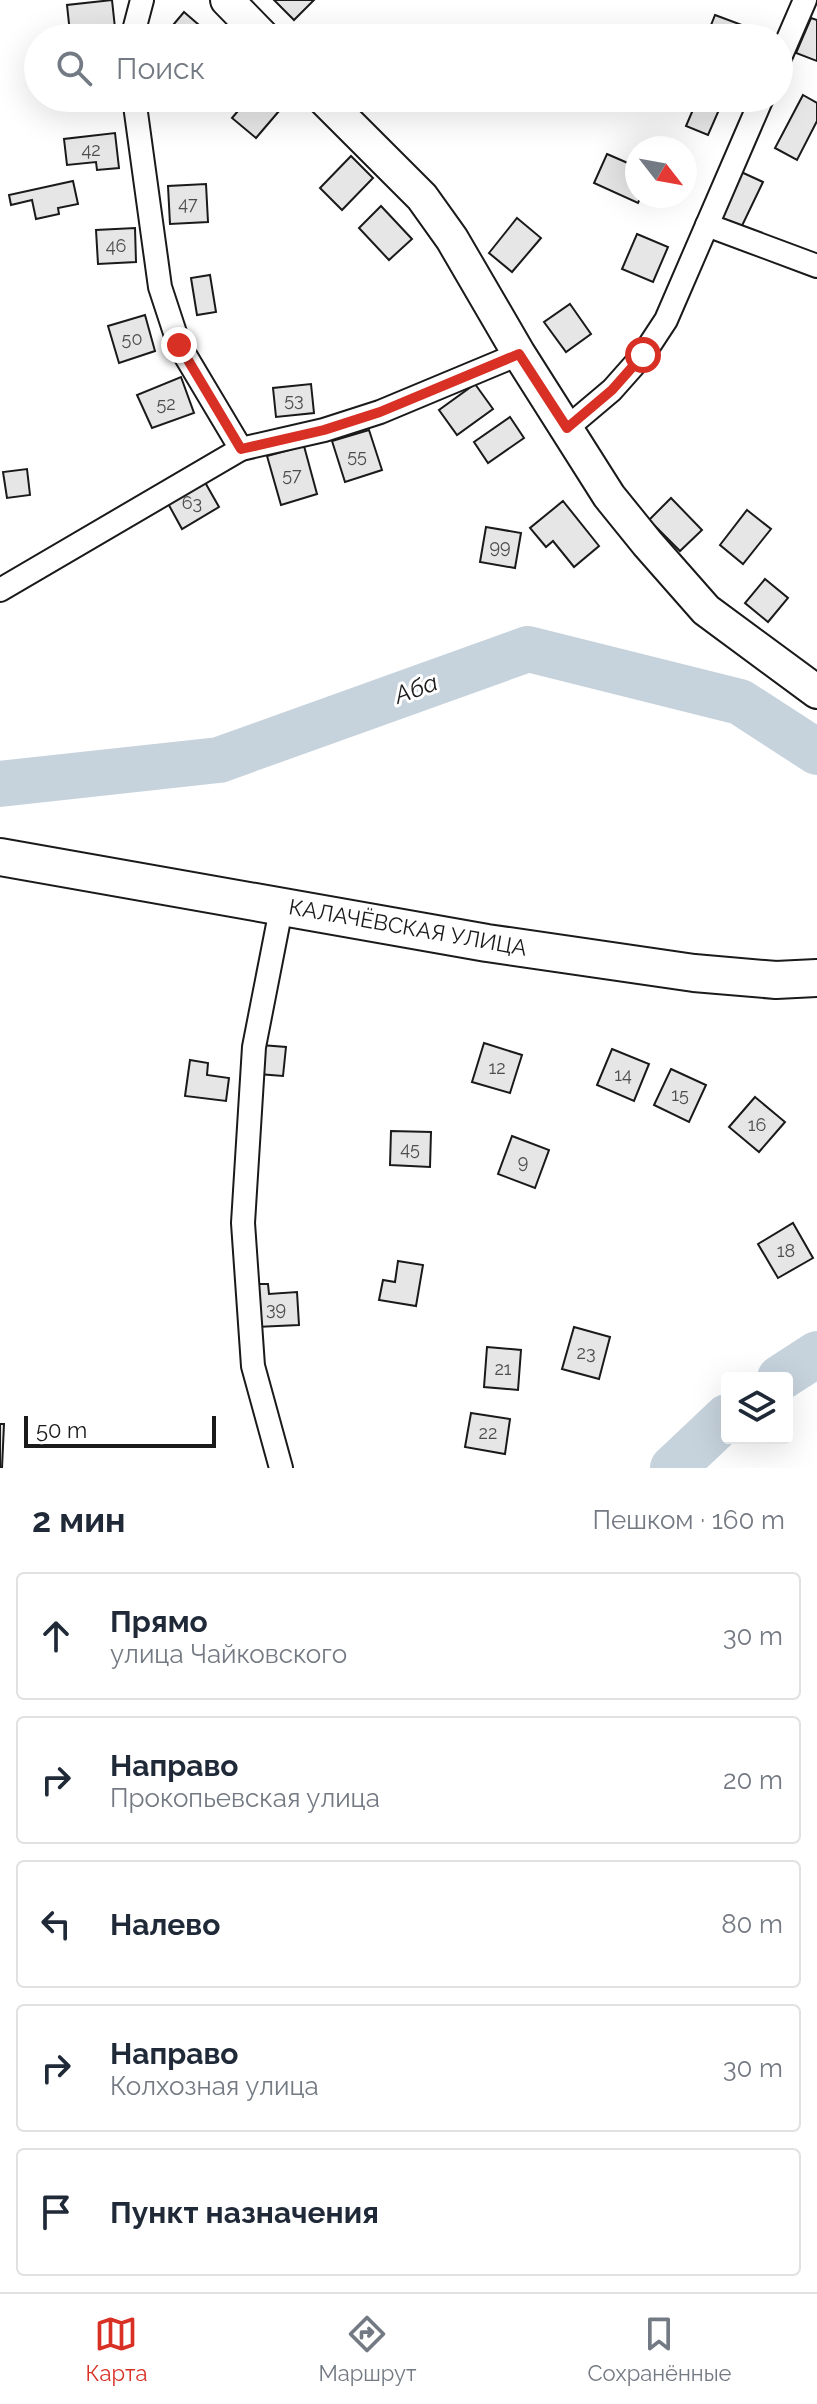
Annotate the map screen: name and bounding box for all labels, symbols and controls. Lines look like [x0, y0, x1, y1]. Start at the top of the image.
search box [24, 24, 793, 112]
icon: search [52, 46, 96, 90]
text: Поиск [116, 51, 205, 86]
north arrow [625, 136, 697, 208]
house number: 42 [81, 139, 101, 160]
house number: 47 [178, 193, 198, 214]
house number: 46 [106, 235, 126, 256]
route end [161, 327, 197, 363]
house number: 50 [122, 328, 142, 349]
route start [625, 337, 661, 373]
house number: 53 [284, 389, 304, 410]
house number: 52 [156, 393, 176, 414]
house number: 55 [347, 445, 367, 466]
house number: 57 [282, 464, 302, 485]
house number: 63 [182, 492, 202, 513]
house number: 99 [489, 536, 511, 557]
water label: Аба [388, 667, 442, 710]
street label: КАЛАЧЁВСКАЯ УЛИЦА [287, 893, 529, 961]
house number: 12 [488, 1057, 506, 1078]
house number: 14 [614, 1064, 632, 1085]
house number: 15 [671, 1084, 689, 1105]
house number: 16 [748, 1114, 766, 1135]
house number: 45 [400, 1138, 420, 1159]
house number: 9 [518, 1151, 528, 1172]
house number: 18 [777, 1240, 795, 1261]
house number: 39 [266, 1298, 286, 1319]
house number: 23 [577, 1342, 596, 1363]
house number: 21 [494, 1358, 512, 1379]
map controls [721, 1372, 793, 1444]
button: layers [721, 1372, 793, 1444]
scale bar [24, 1412, 216, 1448]
text: 50 m [36, 1417, 87, 1443]
house number: 22 [479, 1422, 497, 1443]
text: 2 мин [32, 1500, 126, 1540]
text: Пешком · 160 m [592, 1505, 785, 1535]
text: Прямо [110, 1604, 208, 1639]
icon: ahead [34, 1614, 78, 1658]
text: 30 m [723, 1621, 783, 1651]
text: улица Чайковского [110, 1639, 347, 1669]
text: Направо [110, 1748, 239, 1783]
icon: right [34, 1758, 78, 1802]
text: 20 m [723, 1765, 783, 1795]
text: Прокопьевская улица [110, 1783, 380, 1813]
icon: left [34, 1902, 78, 1946]
text: Налево [110, 1907, 220, 1942]
text: 80 m [721, 1909, 783, 1939]
text: Направо [110, 2036, 239, 2071]
icon: right [34, 2046, 78, 2090]
text: 30 m [723, 2053, 783, 2083]
text: Колхозная улица [110, 2071, 319, 2101]
icon: arrive [34, 2190, 78, 2234]
text: Пункт назначения [110, 2195, 379, 2230]
tab: Карта [86, 2312, 147, 2386]
tab: Маршрут [318, 2312, 416, 2386]
tab: Сохранённые [587, 2312, 731, 2386]

